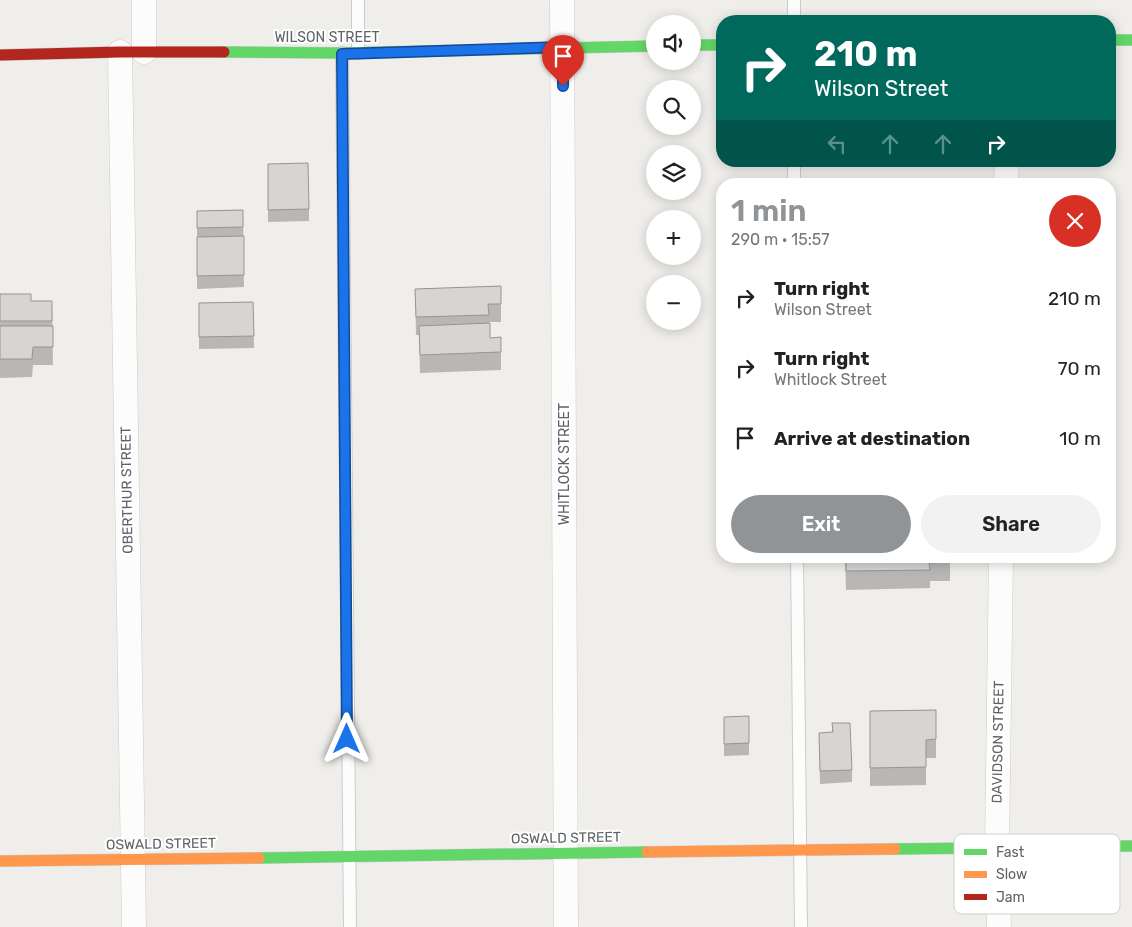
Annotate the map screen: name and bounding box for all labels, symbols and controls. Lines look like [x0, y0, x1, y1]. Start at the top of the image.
map controls [646, 15, 701, 330]
button: sound [646, 15, 701, 70]
street label: WILSON STREET [274, 29, 380, 46]
text: 210 m [814, 33, 917, 75]
pin [542, 35, 584, 86]
icon: right [731, 35, 796, 100]
icon: arrive [549, 42, 577, 70]
text: Wilson Street [814, 75, 948, 102]
button: search [646, 80, 701, 135]
icon: left [823, 130, 851, 158]
icon: ahead [876, 130, 904, 158]
icon: ahead [929, 130, 957, 158]
icon: right [982, 130, 1010, 158]
button: layers [646, 145, 701, 200]
text: 1 min [731, 193, 806, 229]
button: close [1049, 195, 1101, 247]
button: + [646, 210, 701, 265]
text: 290 m · 15:57 [731, 230, 829, 249]
button: − [646, 275, 701, 330]
text: Turn right [774, 277, 869, 300]
icon: right [731, 284, 759, 312]
text: 210 m [1048, 287, 1101, 310]
text: Wilson Street [774, 300, 872, 319]
text: Turn right [774, 347, 869, 370]
icon: right [731, 354, 759, 382]
text: 70 m [1058, 357, 1101, 380]
text: Whitlock Street [774, 370, 887, 389]
street label: WHITLOCK STREET [556, 403, 573, 525]
icon: arrive [731, 424, 759, 452]
street label: OBERTHUR STREET [117, 426, 137, 554]
text: Arrive at destination [774, 427, 970, 450]
text: 10 m [1059, 427, 1101, 450]
button: Exit [731, 495, 911, 553]
button: Share [921, 495, 1101, 553]
street label: DAVIDSON STREET [988, 680, 1008, 804]
position arrow [320, 712, 372, 764]
street label: OSWALD STREET [511, 829, 621, 847]
legend [954, 834, 1120, 914]
street label: OSWALD STREET [106, 835, 216, 853]
text: Fast [996, 844, 1025, 861]
text: Slow [996, 866, 1027, 883]
text: Jam [996, 889, 1025, 906]

